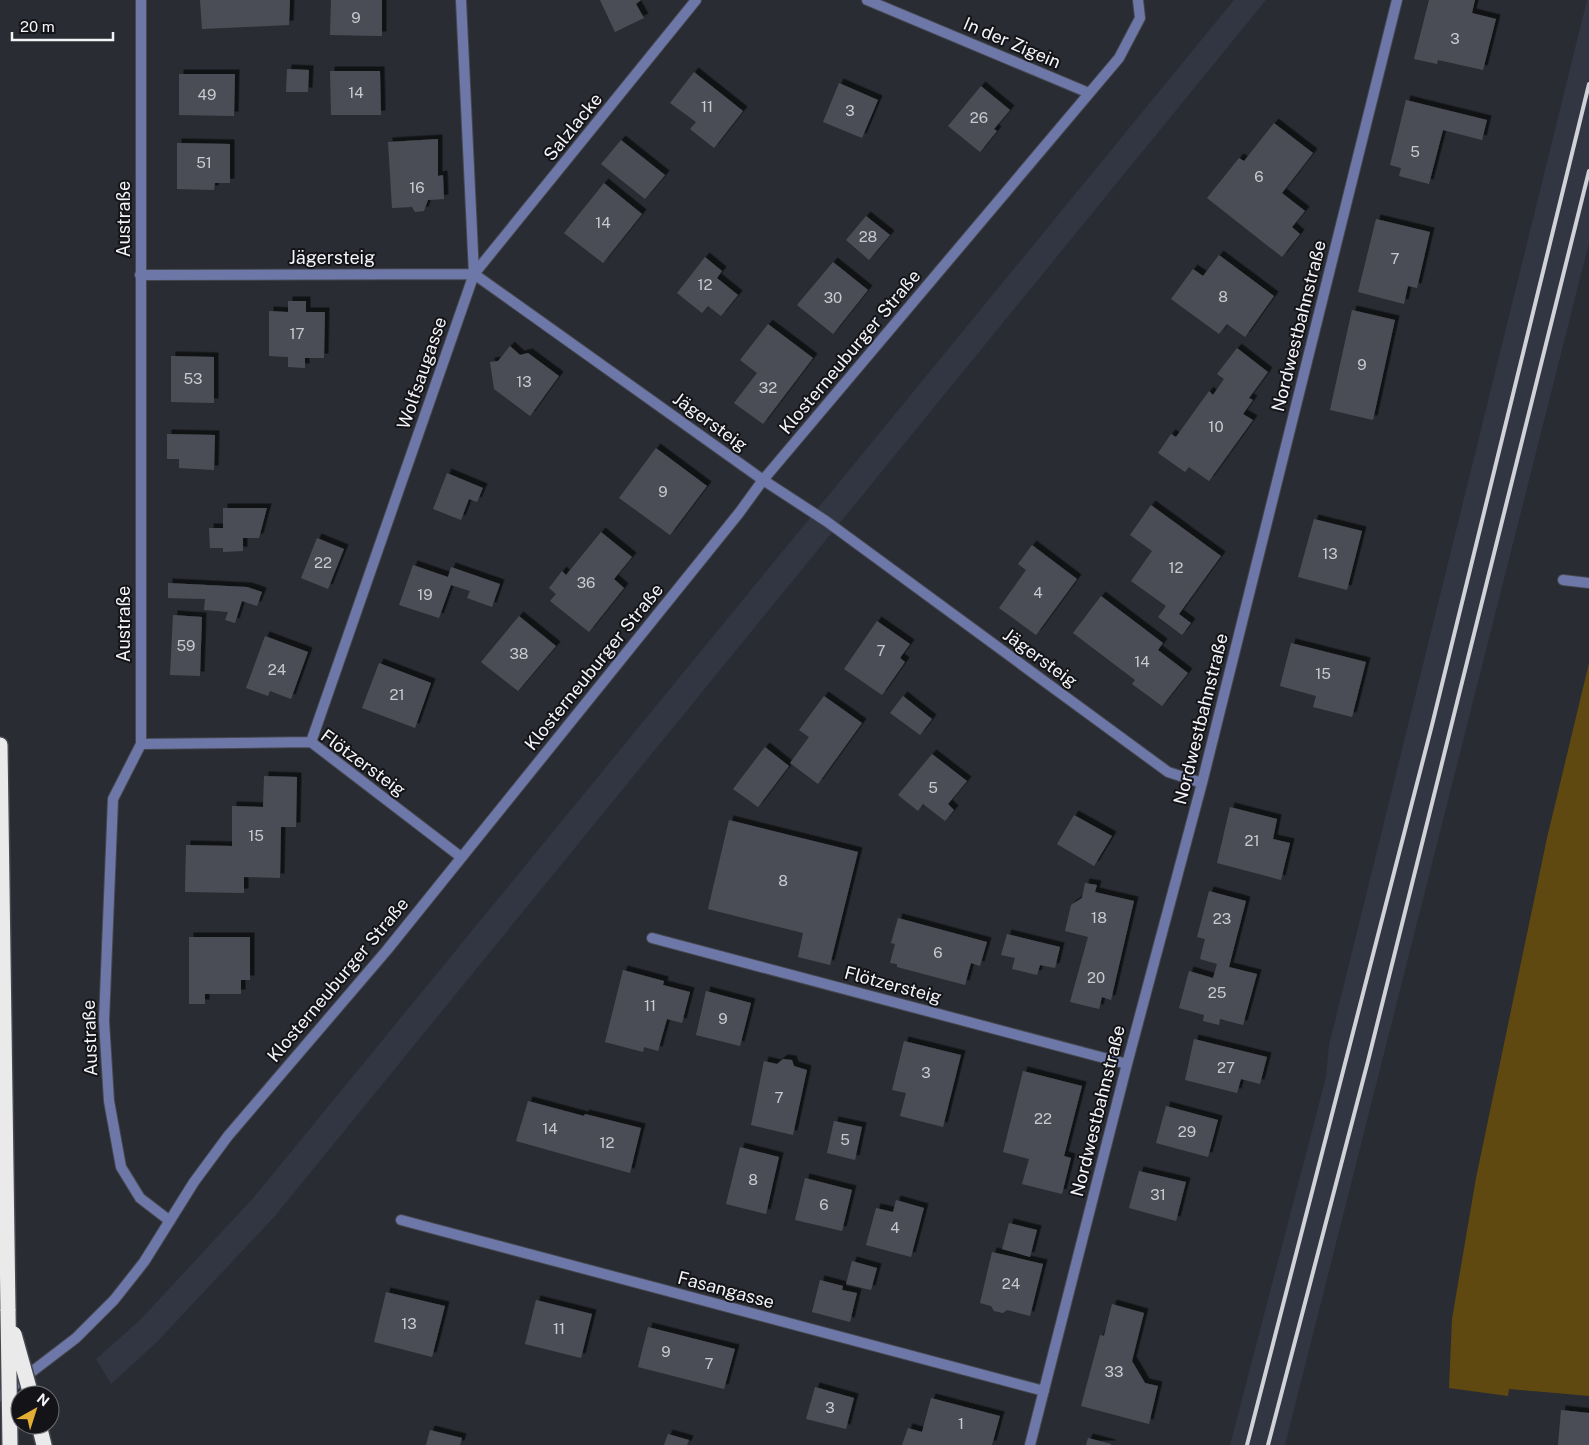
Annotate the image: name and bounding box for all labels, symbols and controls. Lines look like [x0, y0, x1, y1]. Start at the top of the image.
house number: 9 [351, 9, 361, 26]
scale bar [12, 10, 114, 42]
street label: In der Zigein [960, 13, 1064, 72]
text: 20 m [20, 18, 55, 35]
house number: 3 [1450, 30, 1460, 47]
house number: 14 [348, 84, 364, 101]
house number: 49 [198, 86, 216, 103]
street label: Salzlacke [539, 89, 606, 165]
house number: 11 [701, 98, 713, 115]
house number: 3 [845, 102, 855, 119]
house number: 26 [970, 109, 988, 126]
house number: 5 [1410, 143, 1420, 160]
house number: 51 [196, 154, 212, 171]
house number: 6 [1254, 168, 1264, 185]
house number: 16 [409, 179, 425, 196]
street label: Austraße [113, 181, 134, 257]
house number: 14 [595, 214, 611, 231]
house number: 28 [859, 228, 877, 245]
street label: Nordwestbahnstraße [1267, 238, 1330, 414]
street label: Jägersteig [289, 247, 375, 268]
house number: 7 [1390, 250, 1400, 267]
street label: Klosterneuburger Straße [775, 265, 925, 438]
house number: 12 [697, 276, 713, 293]
house number: 8 [1218, 288, 1228, 305]
house number: 30 [824, 289, 842, 306]
street label: Wolfsaugasse [393, 314, 451, 432]
house number: 17 [289, 325, 305, 342]
house number: 9 [1357, 356, 1367, 373]
house number: 53 [183, 370, 203, 387]
house number: 13 [516, 373, 532, 390]
house number: 32 [759, 379, 777, 396]
street label: Jägersteig [669, 388, 751, 456]
house number: 10 [1208, 418, 1224, 435]
house number: 9 [658, 483, 668, 500]
house number: 13 [1322, 545, 1338, 562]
house number: 22 [314, 554, 332, 571]
house number: 12 [1168, 559, 1184, 576]
house number: 36 [577, 574, 595, 591]
street label: Klosterneuburger Straße [520, 579, 667, 754]
house number: 4 [1033, 584, 1043, 601]
street label: Austraße [113, 586, 134, 662]
house number: 19 [417, 586, 433, 603]
street label: Jägersteig [999, 624, 1081, 692]
street label: Nordwestbahnstraße [1169, 631, 1232, 807]
house number: 59 [177, 637, 195, 654]
house number: 7 [876, 642, 886, 659]
house number: 38 [509, 645, 529, 662]
house number: 14 [1134, 653, 1150, 670]
house number: 24 [268, 661, 286, 678]
house number: 15 [1315, 665, 1331, 682]
house number: 21 [389, 686, 405, 703]
street label: Flötzersteig [317, 725, 410, 800]
house number: 5 [928, 779, 938, 796]
house number: 15 [248, 827, 264, 844]
house number: 21 [1244, 832, 1260, 849]
house number: 8 [778, 872, 788, 889]
street label: Klosterneuburger Straße [263, 893, 413, 1066]
house number: 18 [1091, 909, 1107, 926]
house number: 23 [1213, 910, 1231, 927]
house number: 6 [933, 944, 943, 961]
street label: Flötzersteig [842, 961, 944, 1008]
house number: 20 [1087, 969, 1105, 986]
house number: 25 [1208, 984, 1226, 1001]
house number: 11 [644, 997, 656, 1014]
street label: Austraße [78, 999, 101, 1077]
house number: 9 [718, 1010, 728, 1027]
street label: Nordwestbahnstraße [1066, 1023, 1129, 1199]
house number: 27 [1217, 1059, 1235, 1076]
house number: 3 [921, 1064, 931, 1081]
house number: 7 [774, 1089, 784, 1106]
house number: 22 [1034, 1110, 1052, 1127]
house number: 14 [542, 1120, 558, 1137]
house number: 29 [1178, 1123, 1196, 1140]
house number: 5 [840, 1131, 850, 1148]
house number: 12 [599, 1134, 615, 1151]
house number: 8 [748, 1171, 758, 1188]
house number: 31 [1150, 1186, 1166, 1203]
house number: 6 [819, 1196, 829, 1213]
house number: 4 [890, 1219, 900, 1236]
street label: Fasangasse [676, 1267, 777, 1312]
house number: 24 [1002, 1275, 1020, 1292]
house number: 13 [401, 1315, 417, 1332]
house number: 11 [553, 1320, 565, 1337]
house number: 9 [661, 1343, 671, 1360]
house number: 7 [704, 1355, 714, 1372]
house number: 33 [1105, 1363, 1123, 1380]
north arrow [10, 1385, 60, 1435]
text: N [34, 1390, 52, 1410]
house number: 3 [825, 1399, 835, 1416]
house number: 1 [958, 1415, 964, 1432]

